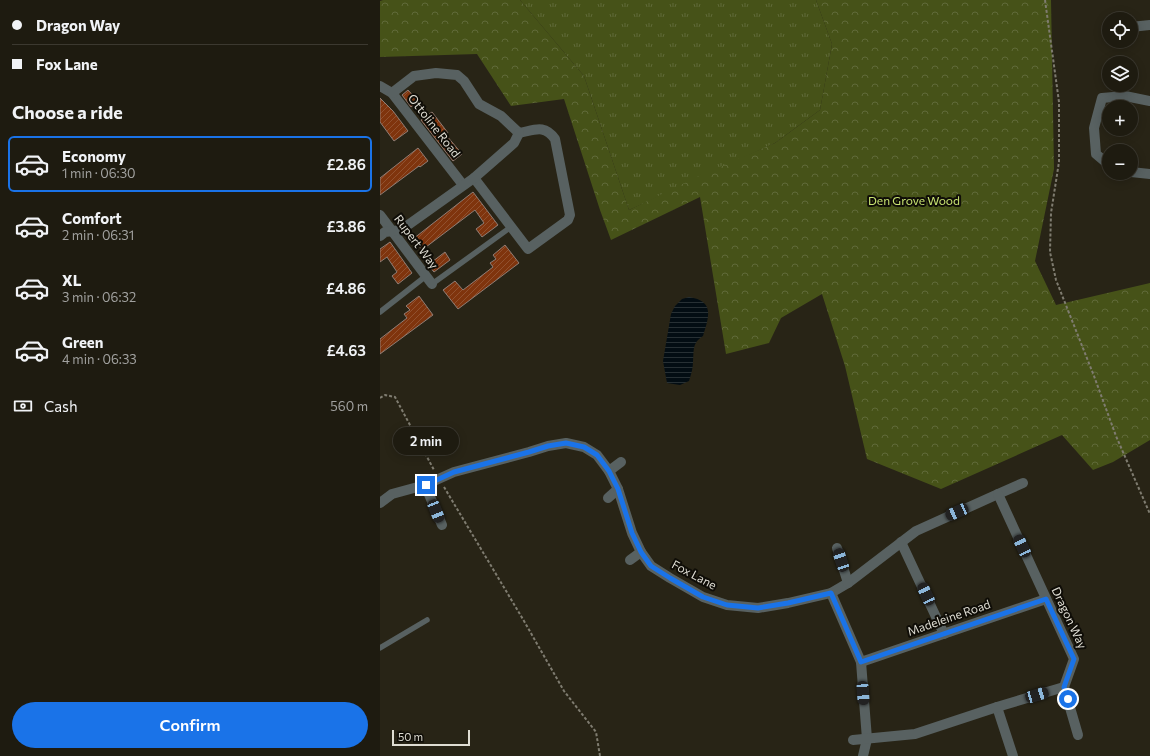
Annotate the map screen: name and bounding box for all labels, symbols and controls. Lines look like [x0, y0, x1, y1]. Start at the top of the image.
map controls [1102, 12, 1138, 180]
button: locate [1102, 12, 1138, 48]
text: Dragon Way [36, 16, 120, 34]
text: Fox Lane [36, 55, 98, 73]
button: layers [1102, 56, 1138, 92]
street label: Ottoline Road [406, 91, 464, 160]
button: + [1102, 100, 1138, 136]
text: Choose a ride [12, 101, 123, 123]
button: − [1102, 144, 1138, 180]
icon: car [14, 146, 50, 182]
text: Economy [62, 147, 126, 165]
text: £2.86 [327, 155, 366, 173]
text: 1 min · 06:30 [62, 165, 136, 181]
park label: Den Grove Wood [868, 193, 960, 207]
icon: car [14, 208, 50, 244]
text: Comfort [62, 209, 122, 227]
street label: Rupert Way [392, 212, 442, 271]
text: £3.86 [327, 217, 366, 235]
text: 2 min · 06:31 [62, 227, 134, 243]
icon: car [14, 270, 50, 306]
text: XL [62, 271, 81, 289]
text: £4.86 [326, 279, 366, 297]
text: 3 min · 06:32 [62, 289, 136, 305]
icon: car [14, 332, 50, 368]
text: Green [62, 333, 103, 351]
text: £4.63 [327, 341, 366, 359]
text: 4 min · 06:33 [62, 351, 137, 367]
icon: cash [12, 395, 34, 417]
text: Cash [44, 397, 78, 415]
text: 560 m [330, 398, 368, 414]
callout: 2 min [393, 427, 459, 455]
text: 2 min [410, 433, 442, 449]
route end [417, 476, 435, 494]
car [426, 498, 446, 524]
car [944, 502, 970, 522]
car [1011, 533, 1033, 559]
car [832, 547, 850, 573]
street label: Fox Lane [670, 557, 719, 592]
car [915, 581, 937, 607]
street label: Dragon Way [1050, 584, 1090, 651]
street label: Madeleine Road [905, 596, 992, 638]
car [856, 681, 870, 705]
car [1024, 686, 1050, 704]
route start [1059, 690, 1077, 708]
button: Confirm [12, 702, 368, 748]
scale bar [392, 728, 470, 747]
text: 50 m [398, 730, 423, 743]

